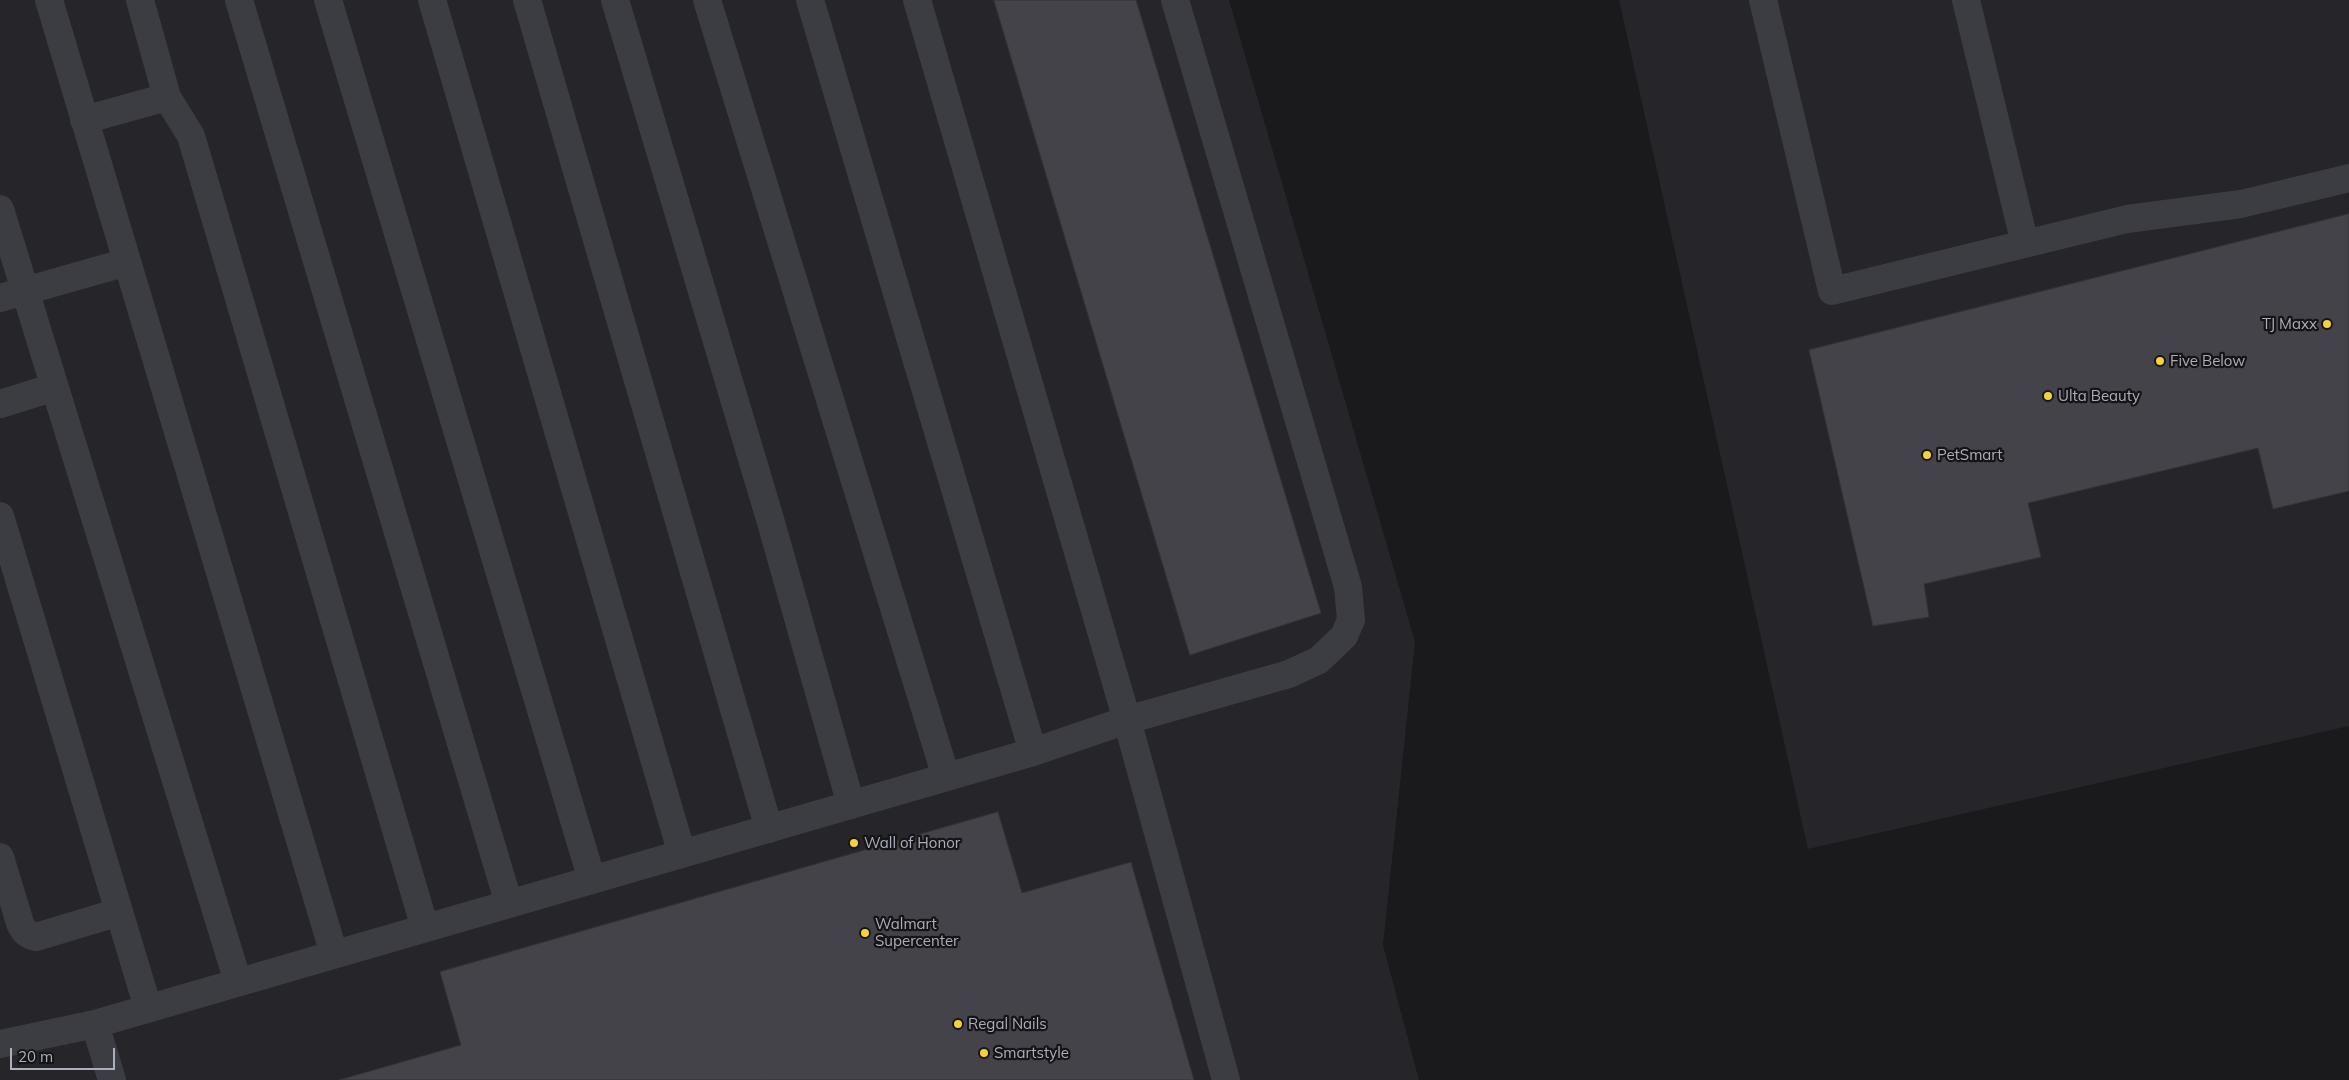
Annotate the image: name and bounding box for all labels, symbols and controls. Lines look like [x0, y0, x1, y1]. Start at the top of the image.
place label: TJ Maxx [2262, 315, 2317, 333]
marker: TJ Maxx [2321, 318, 2333, 330]
place label: Five Below [2170, 352, 2245, 370]
marker: Five Below [2154, 355, 2166, 367]
place label: Ulta Beauty [2058, 387, 2140, 405]
marker: Ulta Beauty [2042, 390, 2054, 402]
place label: PetSmart [1937, 446, 2002, 464]
marker: PetSmart [1921, 449, 1933, 461]
place label: Wall of Honor [864, 834, 960, 852]
marker: Wall of Honor [848, 837, 860, 849]
place label: Walmart Supercenter [875, 915, 959, 950]
marker: Walmart Supercenter [859, 927, 871, 939]
place label: Regal Nails [968, 1015, 1047, 1033]
marker: Regal Nails [952, 1018, 964, 1030]
scale bar [12, 1038, 118, 1070]
place label: Smartstyle [994, 1044, 1069, 1062]
text: 20 m [18, 1047, 53, 1066]
marker: Smartstyle [978, 1047, 990, 1059]

